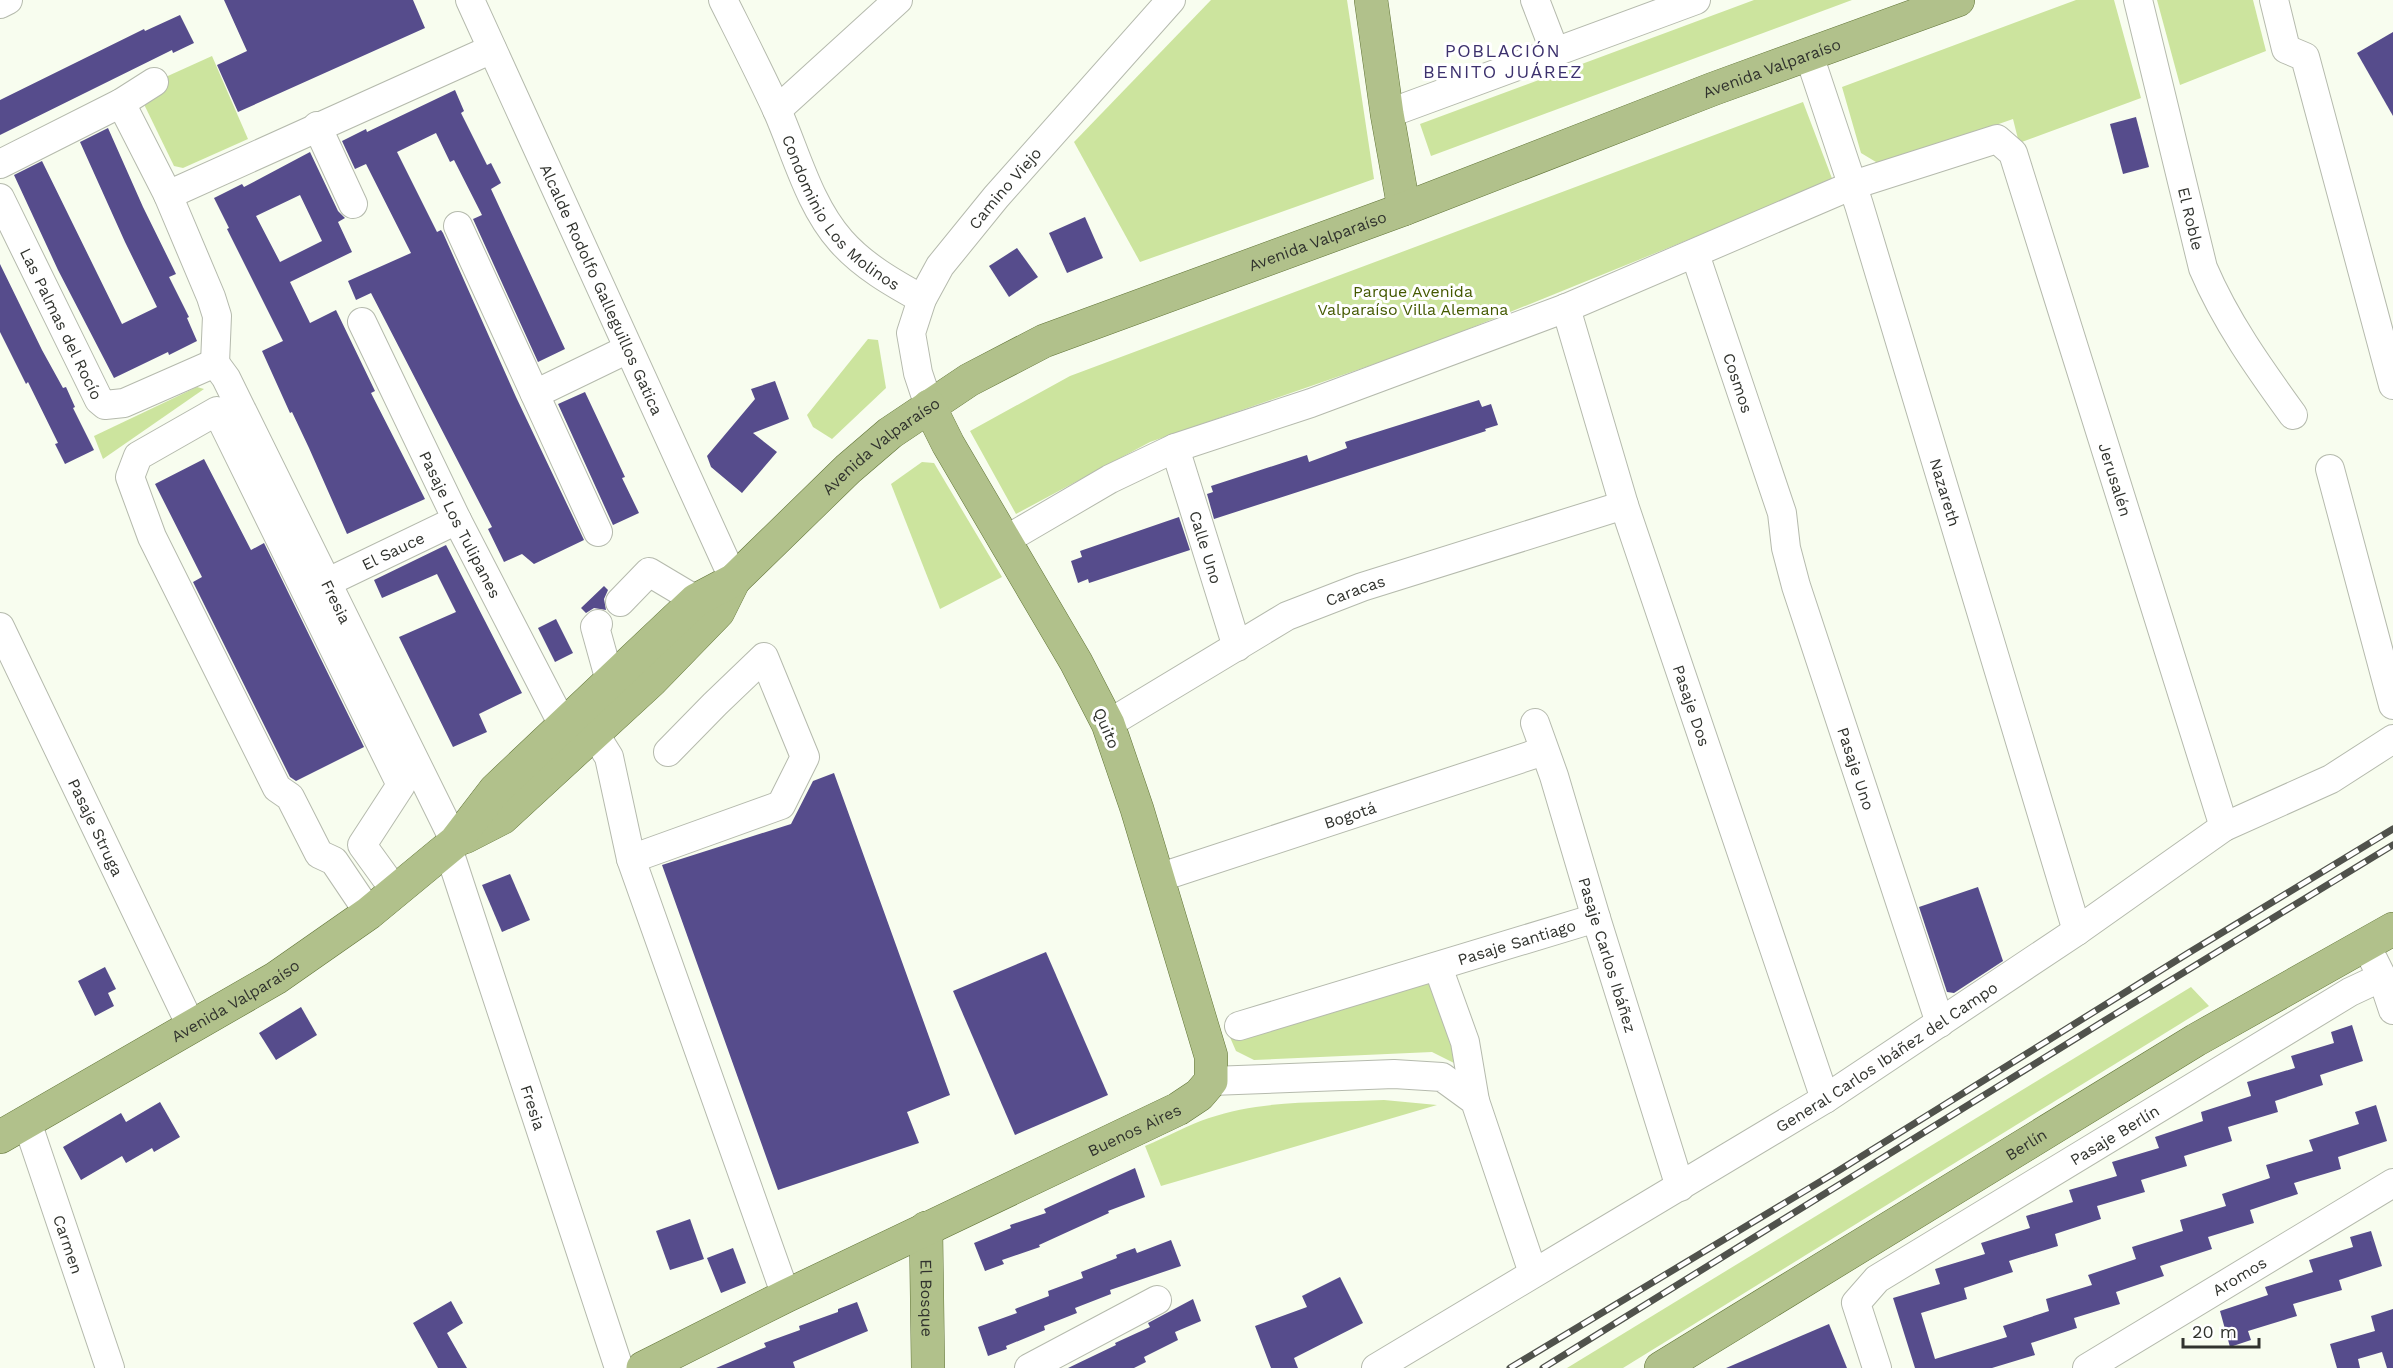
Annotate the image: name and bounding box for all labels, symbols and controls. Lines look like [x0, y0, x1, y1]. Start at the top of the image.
street label: Avenida Valparaíso [1700, 34, 1843, 102]
district label: POBLACIÓN BENITO JUÁREZ [1423, 40, 1583, 82]
street label: Condominio Los Molinos [778, 132, 903, 294]
street label: Camino Viejo [965, 144, 1046, 233]
street label: Alcalde Rodolfo Galleguillos Gatica [536, 161, 667, 418]
street label: El Roble [2174, 185, 2207, 252]
street label: Avenida Valparaíso [1246, 207, 1389, 275]
street label: Las Palmas del Rocío [16, 245, 106, 403]
park label: Parque Avenida Valparaíso Villa Alemana [1318, 282, 1508, 319]
street label: Cosmos [1719, 351, 1757, 416]
street label: Avenida Valparaíso [818, 393, 944, 499]
street label: Jerusalén [2094, 440, 2135, 519]
street label: Pasaje Los Tulipanes [415, 448, 505, 601]
street label: Nazareth [1926, 456, 1964, 529]
street label: Calle Uno [1185, 509, 1226, 586]
street label: El Sauce [359, 528, 428, 574]
street label: Caracas [1323, 571, 1387, 610]
street label: Fresia [317, 577, 355, 627]
street label: Pasaje Dos [1669, 662, 1714, 749]
street label: Quito [1090, 705, 1124, 751]
street label: Pasaje Uno [1833, 725, 1878, 813]
street label: Pasaje Struga [64, 775, 127, 879]
street label: Bogotá [1322, 798, 1379, 833]
street label: Pasaje Carlos Ibáñez [1574, 875, 1640, 1035]
street label: Pasaje Santiago [1455, 916, 1578, 969]
street label: Avenida Valparaíso [168, 956, 303, 1046]
street label: General Carlos Ibáñez del Campo [1772, 978, 2001, 1136]
street label: Fresia [517, 1082, 549, 1132]
street label: Buenos Aires [1085, 1100, 1184, 1161]
street label: Pasaje Berlín [2067, 1101, 2163, 1170]
street label: Berlín [2002, 1125, 2050, 1165]
street label: Carmen [49, 1212, 87, 1276]
street label: Aromos [2209, 1253, 2270, 1300]
street label: El Bosque [916, 1259, 937, 1337]
scale bar [2183, 1311, 2260, 1349]
text: 20 m [2192, 1321, 2237, 1342]

